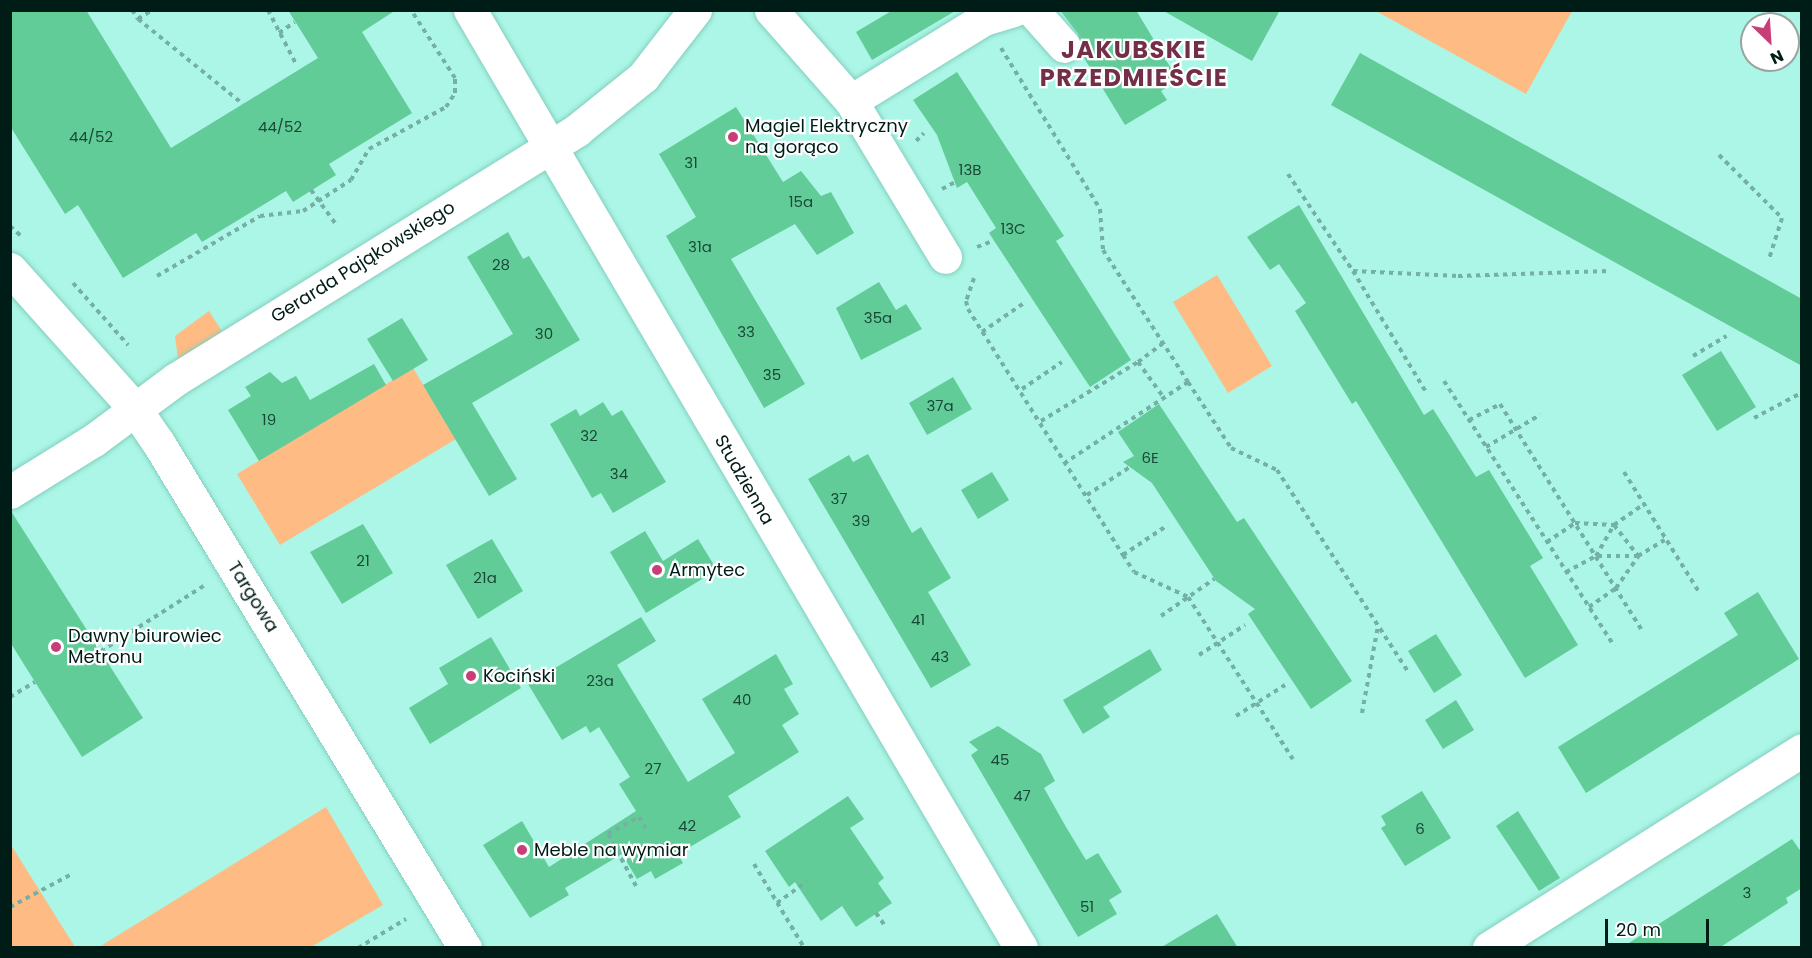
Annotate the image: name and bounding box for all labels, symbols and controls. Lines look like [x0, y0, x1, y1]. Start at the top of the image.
north arrow [1740, 12, 1800, 72]
district label: JAKUBSKIE PRZEDMIEŚCIE [1040, 36, 1228, 92]
text: N [1767, 44, 1787, 70]
place label: Magiel Elektryczny na gorąco [745, 116, 908, 158]
house number: 44/52 [258, 118, 302, 136]
house number: 44/52 [69, 128, 113, 146]
marker: Magiel Elektryczny na gorąco [726, 130, 740, 144]
house number: 31 [684, 154, 698, 172]
house number: 13B [959, 161, 981, 179]
house number: 15a [789, 193, 813, 211]
street label: Gerarda Pająkowskiego [267, 197, 459, 327]
house number: 13C [1000, 220, 1026, 238]
house number: 31a [688, 238, 712, 256]
house number: 28 [492, 256, 510, 274]
house number: 35a [864, 309, 892, 327]
house number: 33 [737, 323, 755, 341]
house number: 30 [535, 325, 553, 343]
house number: 35 [763, 366, 781, 384]
house number: 37a [926, 397, 954, 415]
house number: 19 [262, 411, 276, 429]
house number: 32 [580, 427, 598, 445]
street label: Studzienna [710, 431, 778, 529]
house number: 6E [1141, 449, 1159, 467]
house number: 34 [610, 465, 628, 483]
house number: 37 [830, 490, 848, 508]
house number: 39 [852, 512, 870, 530]
house number: 21 [356, 552, 370, 570]
street label: Targowa [223, 558, 283, 636]
place label: Armytec [669, 559, 745, 581]
marker: Armytec [650, 563, 664, 577]
house number: 21a [473, 569, 497, 587]
house number: 41 [911, 611, 925, 629]
place label: Dawny biurowiec Metronu [68, 626, 222, 668]
marker: Dawny biurowiec Metronu [49, 640, 63, 654]
house number: 43 [931, 648, 949, 666]
place label: Kociński [483, 665, 555, 687]
marker: Kociński [464, 669, 478, 683]
house number: 23a [586, 672, 614, 690]
house number: 40 [733, 691, 751, 709]
house number: 45 [991, 751, 1009, 769]
house number: 27 [645, 760, 661, 778]
house number: 47 [1013, 787, 1031, 805]
house number: 42 [678, 817, 696, 835]
house number: 6 [1415, 820, 1425, 838]
place label: Meble na wymiar [534, 839, 688, 861]
marker: Meble na wymiar [515, 843, 529, 857]
house number: 3 [1743, 884, 1751, 902]
house number: 51 [1080, 898, 1094, 916]
scale bar [1608, 907, 1712, 945]
text: 20 m [1616, 917, 1661, 942]

